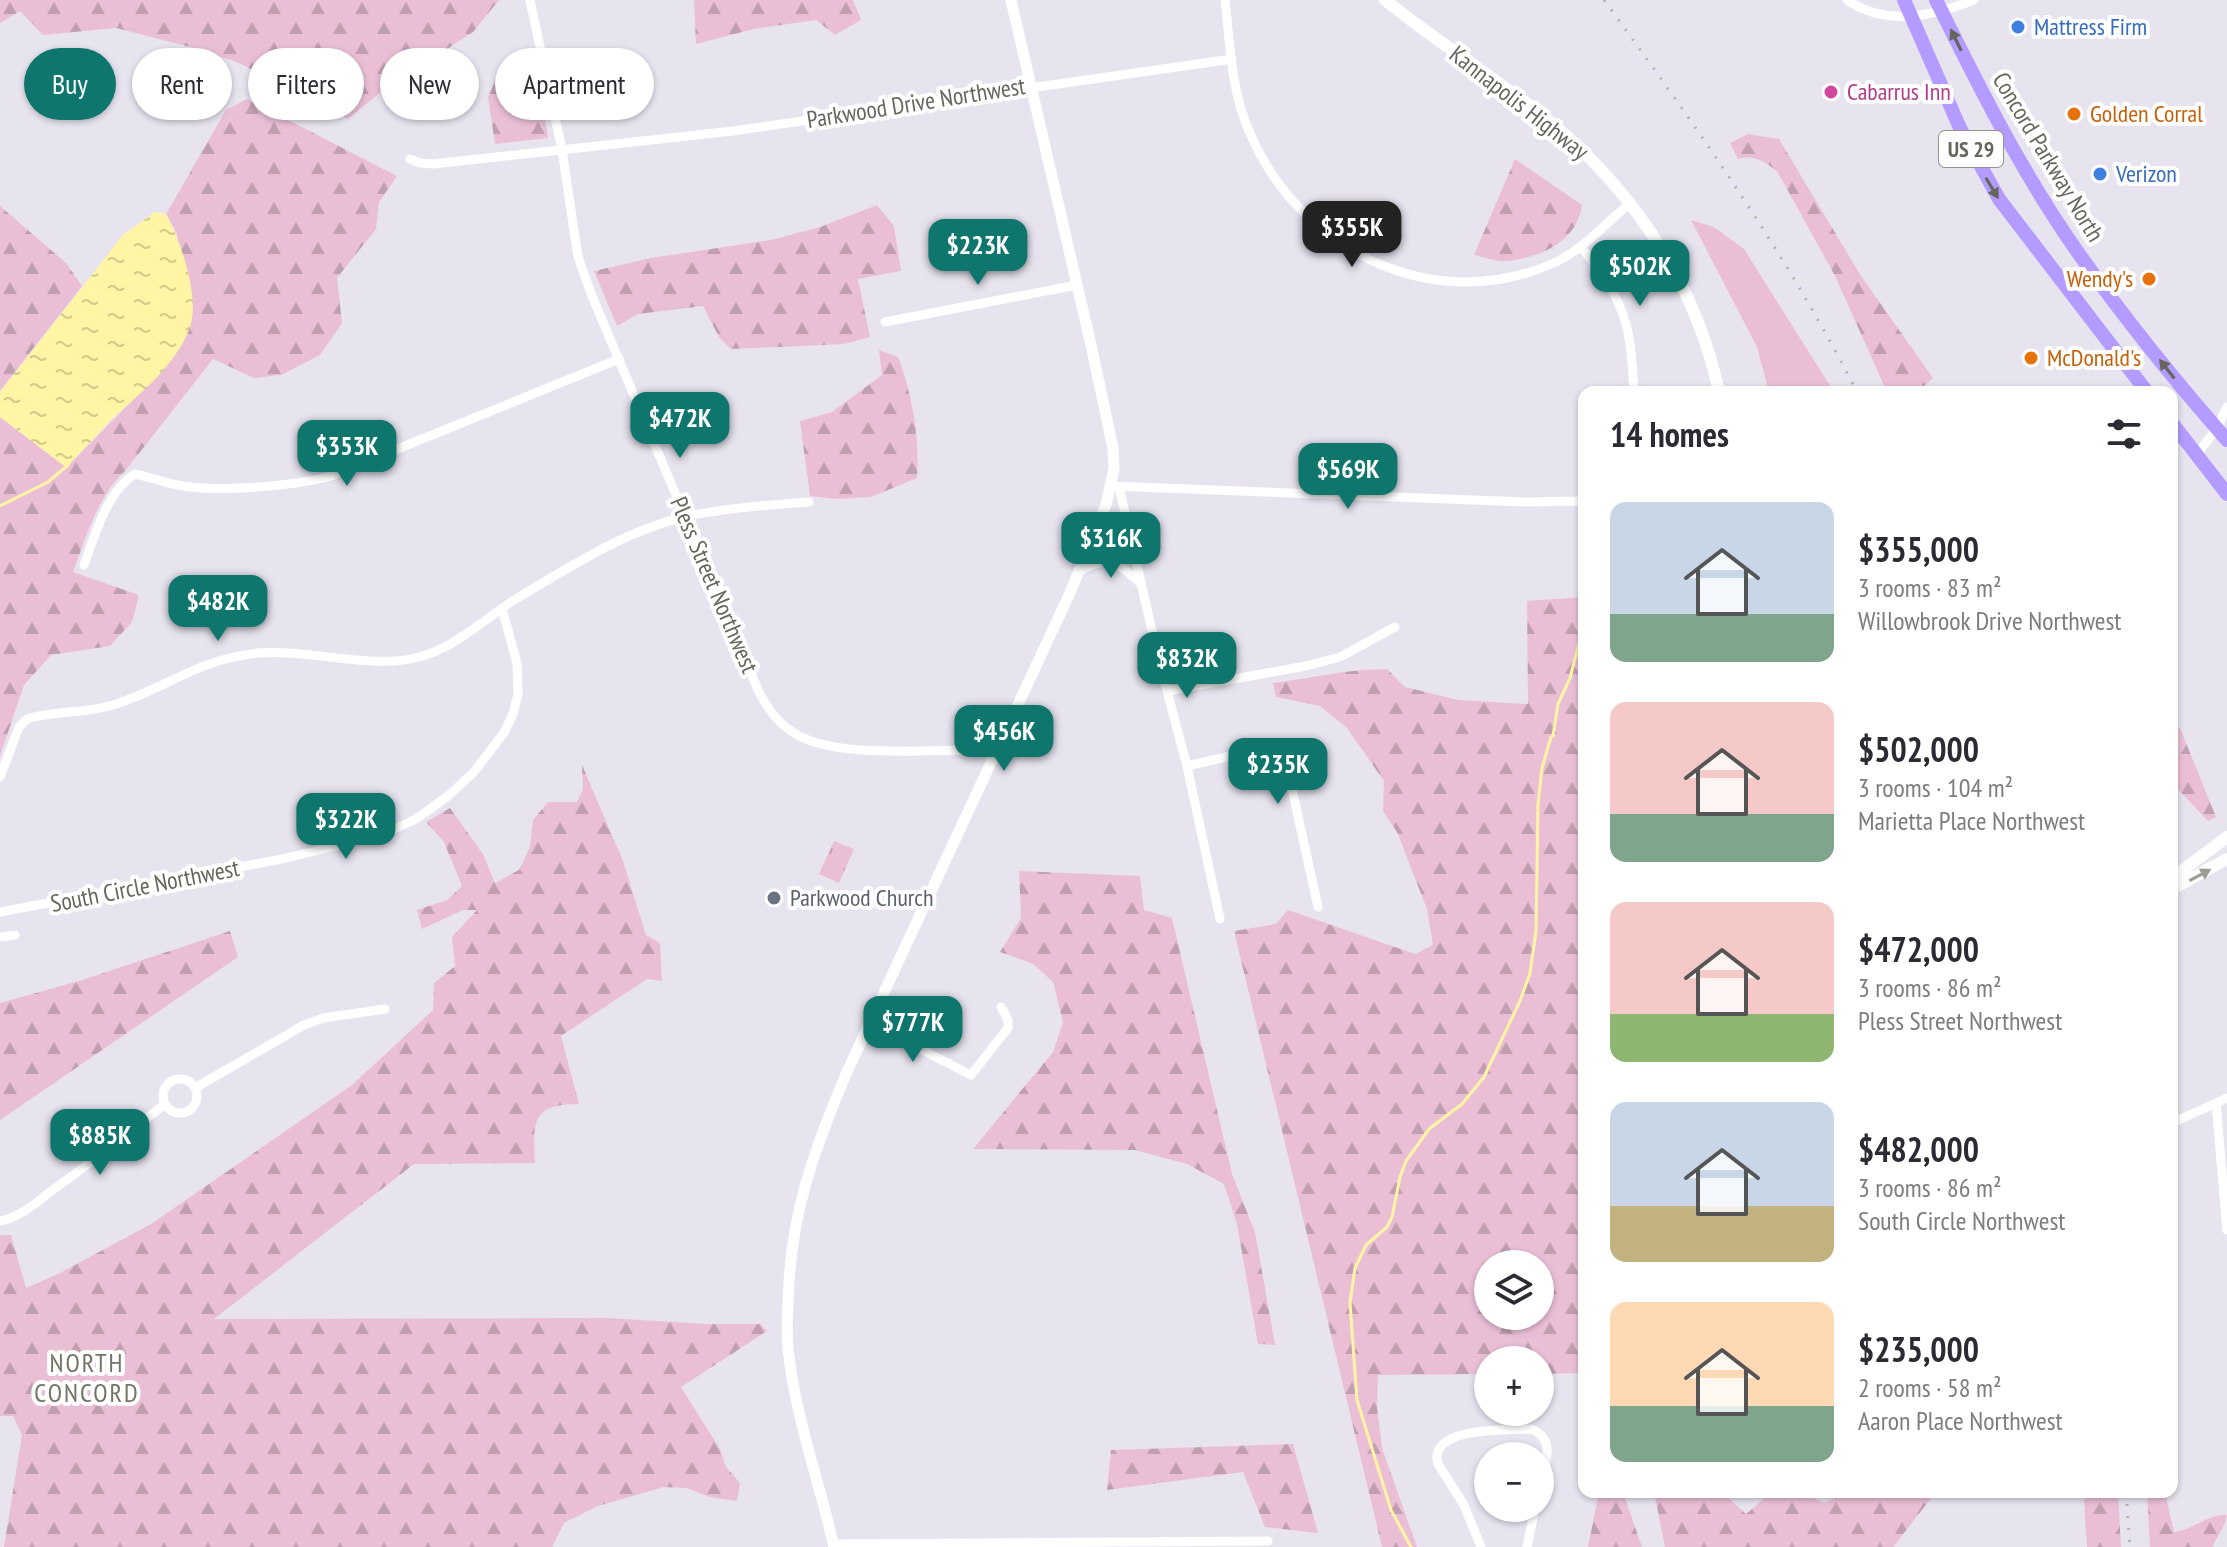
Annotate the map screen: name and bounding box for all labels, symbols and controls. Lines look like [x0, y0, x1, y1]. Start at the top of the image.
place label: Mattress Firm [2034, 11, 2147, 42]
marker: Mattress Firm [2009, 18, 2027, 36]
one-way arrow [1949, 28, 1963, 51]
street label: Kannapolis Highway [1443, 39, 1595, 167]
chip: Buy [24, 48, 116, 120]
chip: Rent [132, 48, 232, 120]
chip: Filters [248, 48, 364, 120]
chip: New [380, 48, 479, 120]
chip: Apartment [495, 48, 654, 120]
street label: Concord Parkway North [1986, 66, 2111, 247]
street label: Parkwood Drive Northwest [805, 70, 1028, 135]
place label: Cabarrus Inn [1847, 76, 1951, 107]
marker: Cabarrus Inn [1822, 83, 1840, 101]
place label: Golden Corral [2090, 98, 2203, 129]
marker: Golden Corral [2065, 105, 2083, 123]
road number: US 29 [1939, 131, 2003, 167]
place label: Verizon [2115, 158, 2177, 189]
marker: Verizon [2091, 165, 2109, 183]
one-way arrow [1985, 177, 1999, 199]
pin: $355K [1296, 201, 1408, 269]
text: $355K [1320, 210, 1384, 243]
pin: $223K [922, 219, 1034, 287]
text: $223K [946, 228, 1010, 261]
pin: $502K [1584, 240, 1696, 308]
text: $502K [1608, 249, 1672, 282]
place label: Wendy's [2067, 263, 2133, 294]
marker: Wendy's [2140, 270, 2158, 288]
place label: McDonald's [2047, 342, 2141, 373]
marker: McDonald's [2022, 349, 2040, 367]
one-way arrow [2159, 359, 2175, 379]
pin: $472K [624, 392, 736, 460]
text: $472K [648, 401, 712, 434]
text: 14 homes [1610, 412, 1729, 456]
icon: filters [2102, 412, 2146, 456]
pin: $353K [291, 420, 403, 488]
text: $353K [315, 429, 379, 462]
pin: $569K [1292, 443, 1404, 511]
text: $569K [1316, 452, 1380, 485]
street label: Pless Street Northwest [663, 492, 766, 678]
pin: $316K [1055, 512, 1167, 580]
text: $316K [1079, 521, 1143, 554]
text: $355,000 [1858, 527, 1979, 571]
icon: home [1674, 534, 1770, 630]
text: 3 rooms · 83 m² [1858, 571, 2002, 604]
pin: $482K [162, 575, 274, 643]
text: $482K [186, 584, 250, 617]
text: Willowbrook Drive Northwest [1858, 604, 2122, 637]
pin: $832K [1131, 632, 1243, 700]
text: $832K [1155, 641, 1219, 674]
pin: $456K [948, 705, 1060, 773]
text: $456K [972, 714, 1036, 747]
text: $502,000 [1858, 727, 1979, 771]
icon: home [1674, 734, 1770, 830]
pin: $235K [1222, 738, 1334, 806]
text: $235K [1246, 747, 1310, 780]
text: 3 rooms · 104 m² [1858, 771, 2013, 804]
pin: $322K [290, 793, 402, 861]
text: $322K [314, 802, 378, 835]
text: Marietta Place Northwest [1858, 804, 2085, 837]
street label: South Circle Northwest [48, 852, 242, 919]
one-way arrow [2189, 868, 2211, 882]
place label: Parkwood Church [790, 882, 933, 913]
marker: Parkwood Church [765, 889, 783, 907]
text: $472,000 [1858, 927, 1979, 971]
icon: home [1674, 934, 1770, 1030]
text: 3 rooms · 86 m² [1858, 971, 2002, 1004]
pin: $777K [857, 996, 969, 1064]
text: Pless Street Northwest [1858, 1004, 2062, 1037]
text: $777K [881, 1005, 945, 1038]
pin: $885K [44, 1109, 156, 1177]
text: $885K [68, 1118, 132, 1151]
text: $482,000 [1858, 1127, 1979, 1171]
icon: home [1674, 1134, 1770, 1230]
text: 3 rooms · 86 m² [1858, 1171, 2002, 1204]
text: South Circle Northwest [1858, 1204, 2065, 1237]
map controls [1474, 1250, 1554, 1522]
button: layers [1474, 1250, 1554, 1330]
text: $235,000 [1858, 1327, 1979, 1371]
icon: home [1674, 1334, 1770, 1430]
district label: NORTH CONCORD [34, 1346, 140, 1409]
button: + [1474, 1346, 1554, 1426]
text: 2 rooms · 58 m² [1858, 1371, 2002, 1404]
text: Aaron Place Northwest [1858, 1404, 2063, 1437]
button: − [1474, 1442, 1554, 1522]

